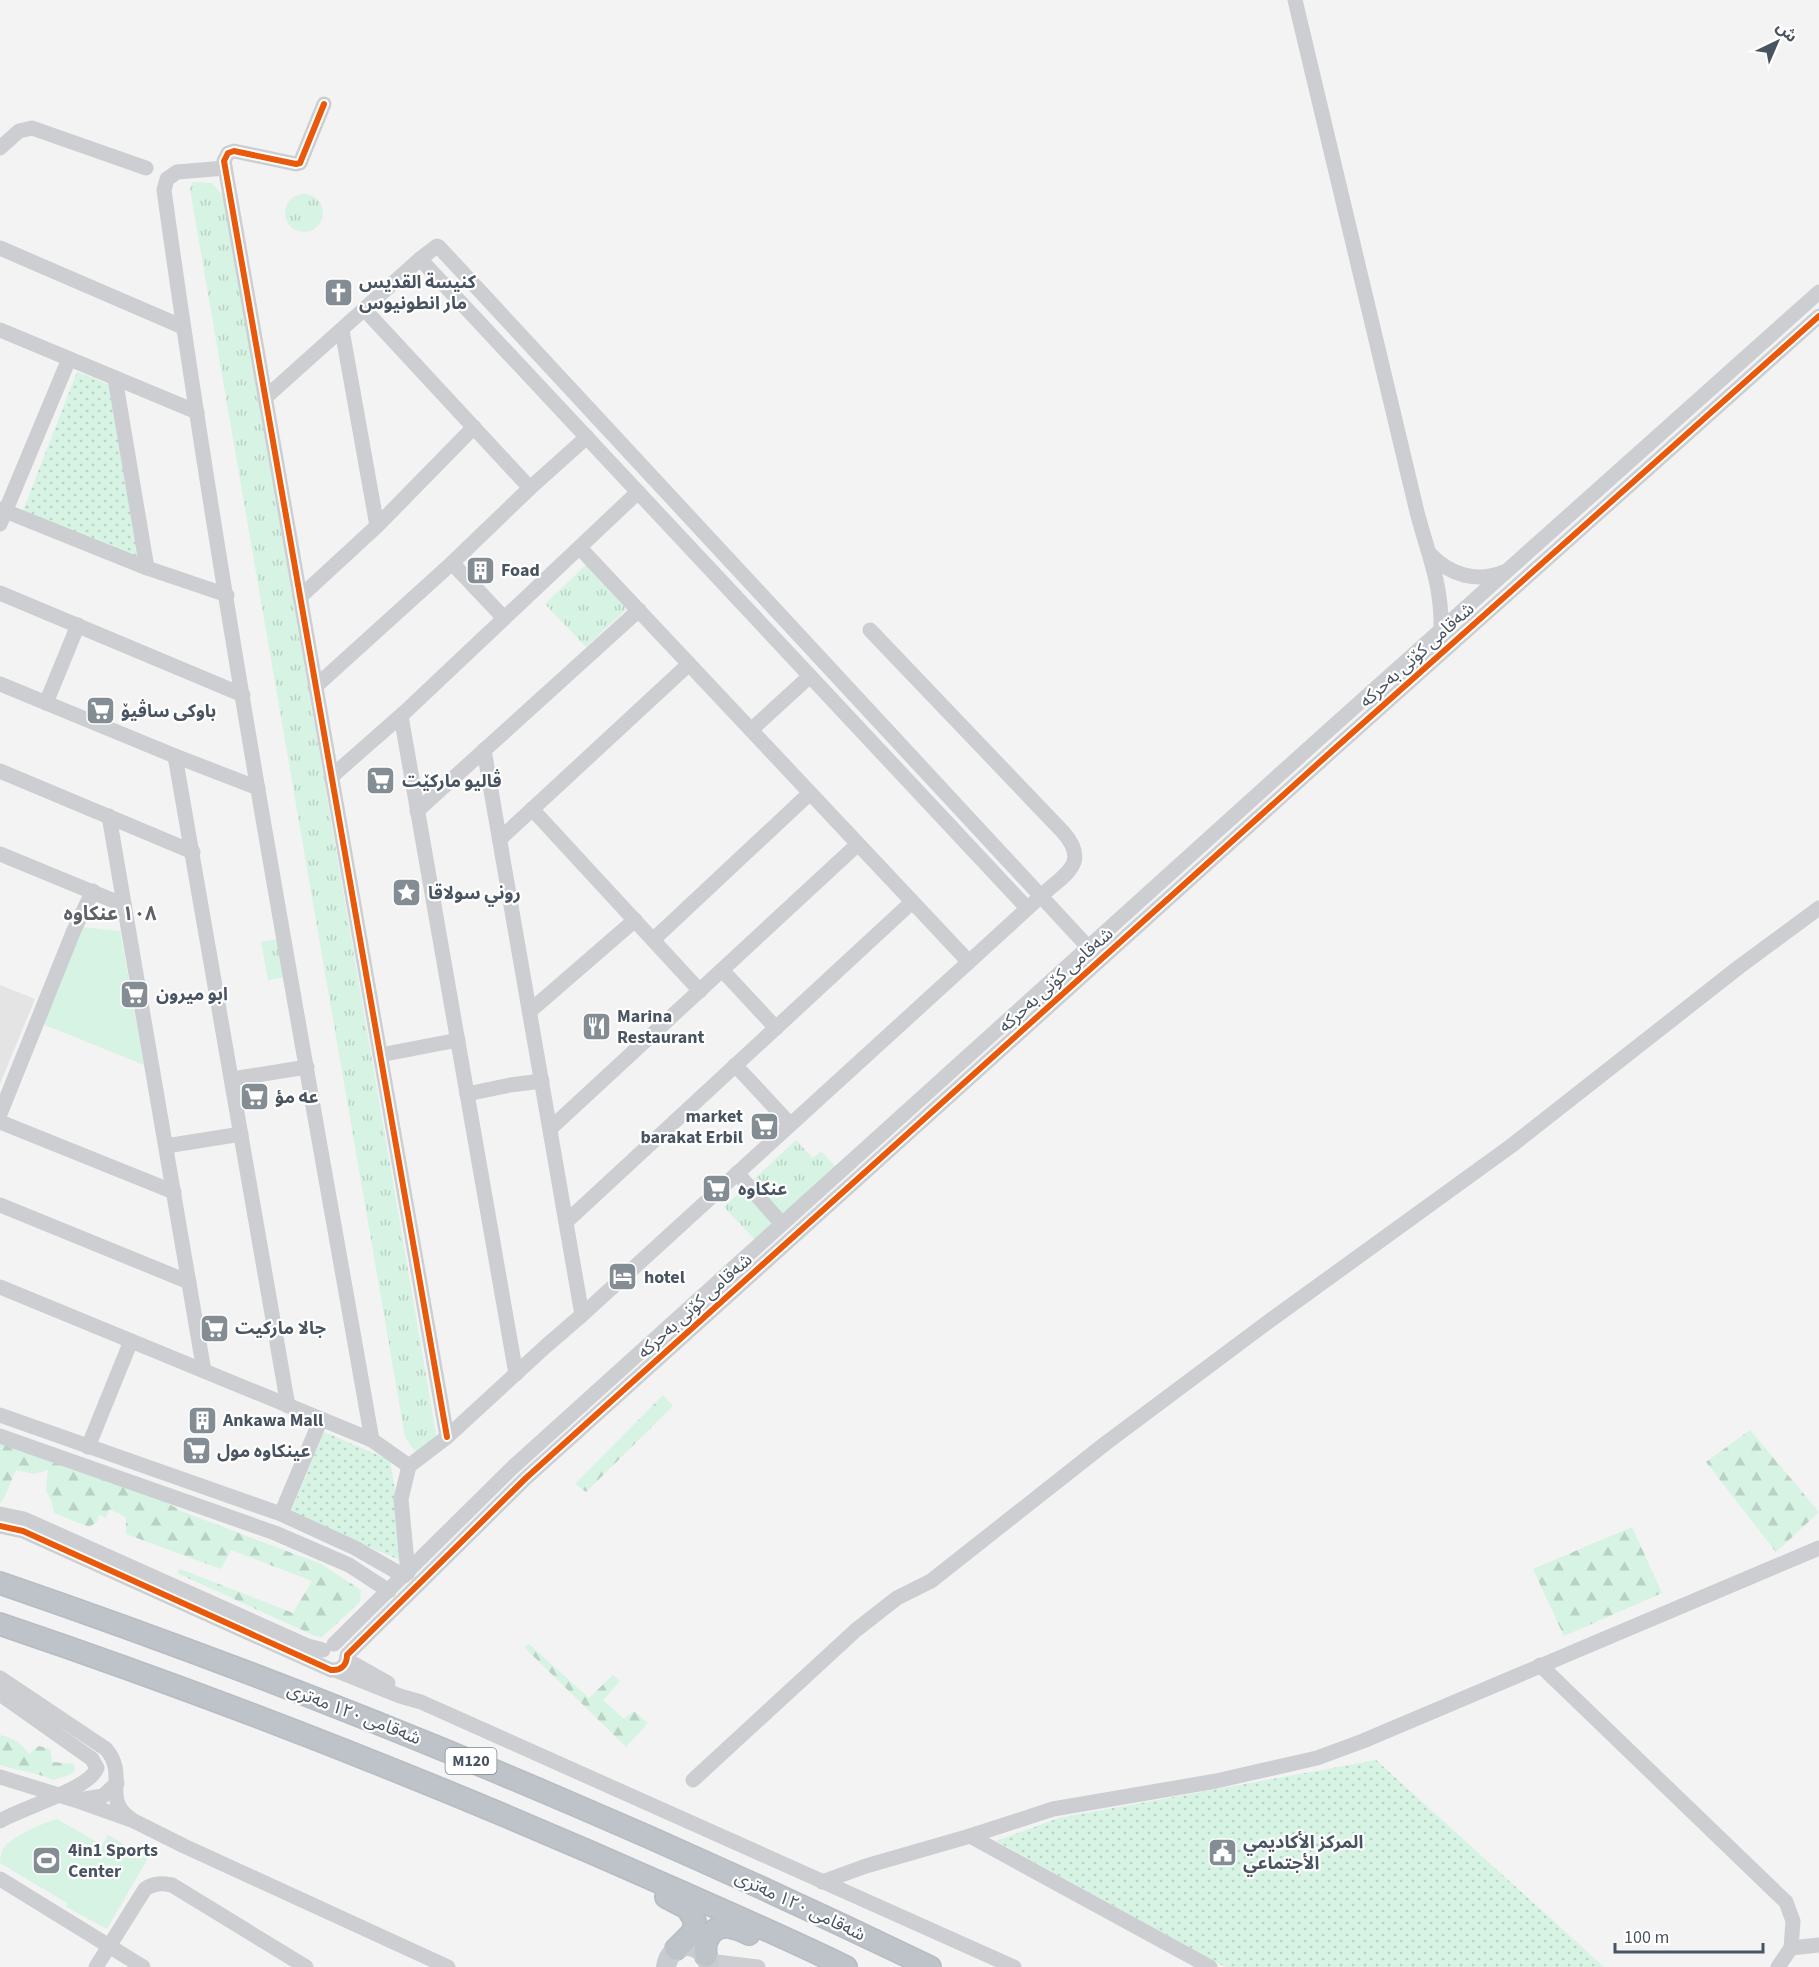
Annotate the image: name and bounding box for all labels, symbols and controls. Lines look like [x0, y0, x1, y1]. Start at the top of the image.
north arrow [1747, 12, 1807, 72]
text: ش [1771, 16, 1802, 48]
place label: كنيسة القديس مار انطونيوس [359, 270, 477, 316]
church icon: كنيسة القديس مار انطونيوس [322, 276, 354, 308]
building icon: Foad [464, 554, 496, 586]
place label: Foad [501, 558, 540, 583]
street label: شەقامی کۆنی بەحرکە [1354, 597, 1480, 713]
supermarket icon: باوکی ساڤیۆ [84, 695, 116, 727]
place label: باوکی ساڤیۆ [121, 699, 216, 724]
supermarket icon: ڤالیو مارکێت [365, 765, 397, 797]
place label: ڤالیو مارکێت [402, 769, 502, 794]
place icon: روني سولاقا [391, 877, 423, 909]
place label: روني سولاقا [428, 881, 521, 907]
district label: ١٠٨ عنکاوە [63, 900, 157, 928]
street label: شەقامی کۆنی بەحرکە [993, 922, 1119, 1038]
supermarket icon: ابو ميرون [119, 978, 151, 1010]
place label: ابو ميرون [156, 982, 228, 1007]
place label: Marina Restaurant [617, 1004, 704, 1050]
restaurant icon: Marina Restaurant [580, 1010, 612, 1042]
supermarket icon: عه مؤ [238, 1081, 270, 1113]
place label: عه مؤ [275, 1085, 319, 1110]
place label: market barakat Erbil [640, 1104, 743, 1150]
supermarket icon: market barakat Erbil [748, 1110, 780, 1142]
supermarket icon: عنكاوه [701, 1173, 733, 1205]
place label: عنكاوه [738, 1177, 787, 1202]
street label: شەقامی کۆنی بەحرکە [632, 1248, 758, 1364]
hotel icon: hotel [607, 1261, 639, 1293]
place label: hotel [644, 1265, 685, 1290]
supermarket icon: جالا ماركيت [198, 1312, 230, 1344]
place label: جالا ماركيت [235, 1316, 326, 1341]
building icon: Ankawa Mall [186, 1404, 218, 1436]
place label: Ankawa Mall [222, 1408, 323, 1433]
supermarket icon: عينكاوه مول [180, 1435, 212, 1467]
place label: عينكاوه مول [217, 1439, 310, 1464]
street label: شەقامی ١٢٠ مەتری [284, 1677, 424, 1751]
road number: M120 [446, 1748, 496, 1774]
place label: المركز الأكاديمي الأجتماعي [1243, 1830, 1363, 1877]
public building icon: المركز الأكاديمي الأجتماعي [1206, 1836, 1238, 1868]
place label: 4in1 Sports Center [68, 1838, 158, 1884]
sports icon: 4in1 Sports Center [31, 1844, 63, 1876]
street label: شەقامی ١٢٠ مەتری [731, 1865, 869, 1947]
scale bar [1615, 1916, 1764, 1954]
text: 100 m [1624, 1925, 1669, 1950]

